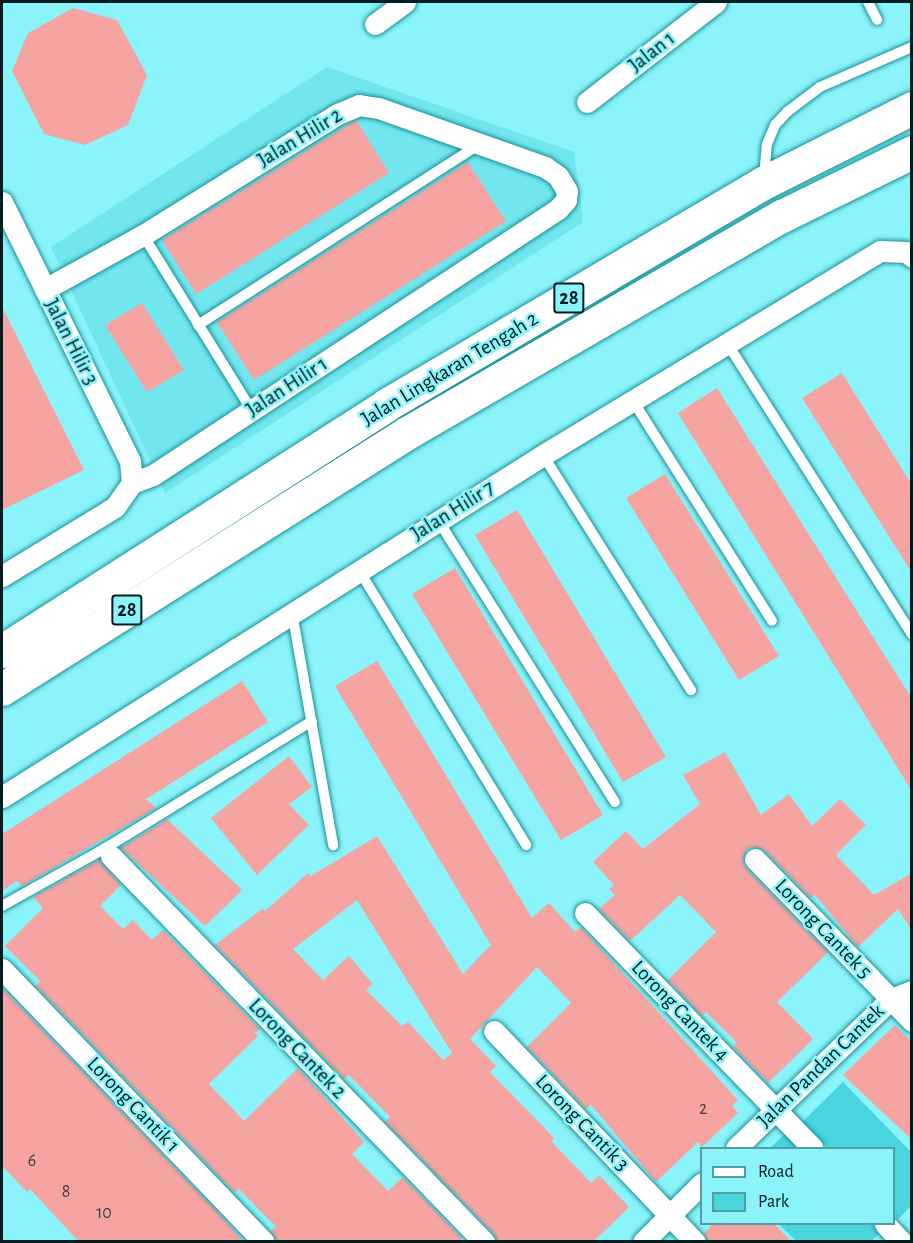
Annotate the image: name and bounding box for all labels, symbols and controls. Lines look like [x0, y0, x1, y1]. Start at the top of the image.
street label: Jalan 1 [624, 26, 680, 78]
street label: Jalan Hilir 2 [253, 103, 347, 173]
road number: 28 [552, 281, 586, 315]
street label: Jalan Hilir 3 [39, 295, 103, 389]
street label: Jalan Lingkaran Tengah 2 [357, 306, 543, 432]
street label: Jalan Hilir 1 [242, 351, 332, 423]
street label: Jalan Hilir 7 [407, 476, 499, 546]
road number: 28 [110, 593, 144, 627]
street label: Lorong Cantek 5 [769, 874, 877, 984]
street label: Lorong Cantek 4 [626, 955, 734, 1067]
street label: Lorong Cantek 2 [243, 994, 351, 1104]
street label: Jalan Pandan Cantek [752, 999, 890, 1133]
street label: Lorong Cantik 1 [81, 1052, 185, 1158]
street label: Lorong Cantik 3 [530, 1069, 634, 1177]
house number: 2 [699, 1098, 707, 1120]
legend [700, 1147, 895, 1225]
house number: 6 [28, 1150, 36, 1172]
text: Road [758, 1163, 794, 1181]
house number: 8 [62, 1181, 70, 1203]
text: Park [758, 1193, 789, 1211]
house number: 10 [96, 1202, 112, 1224]

